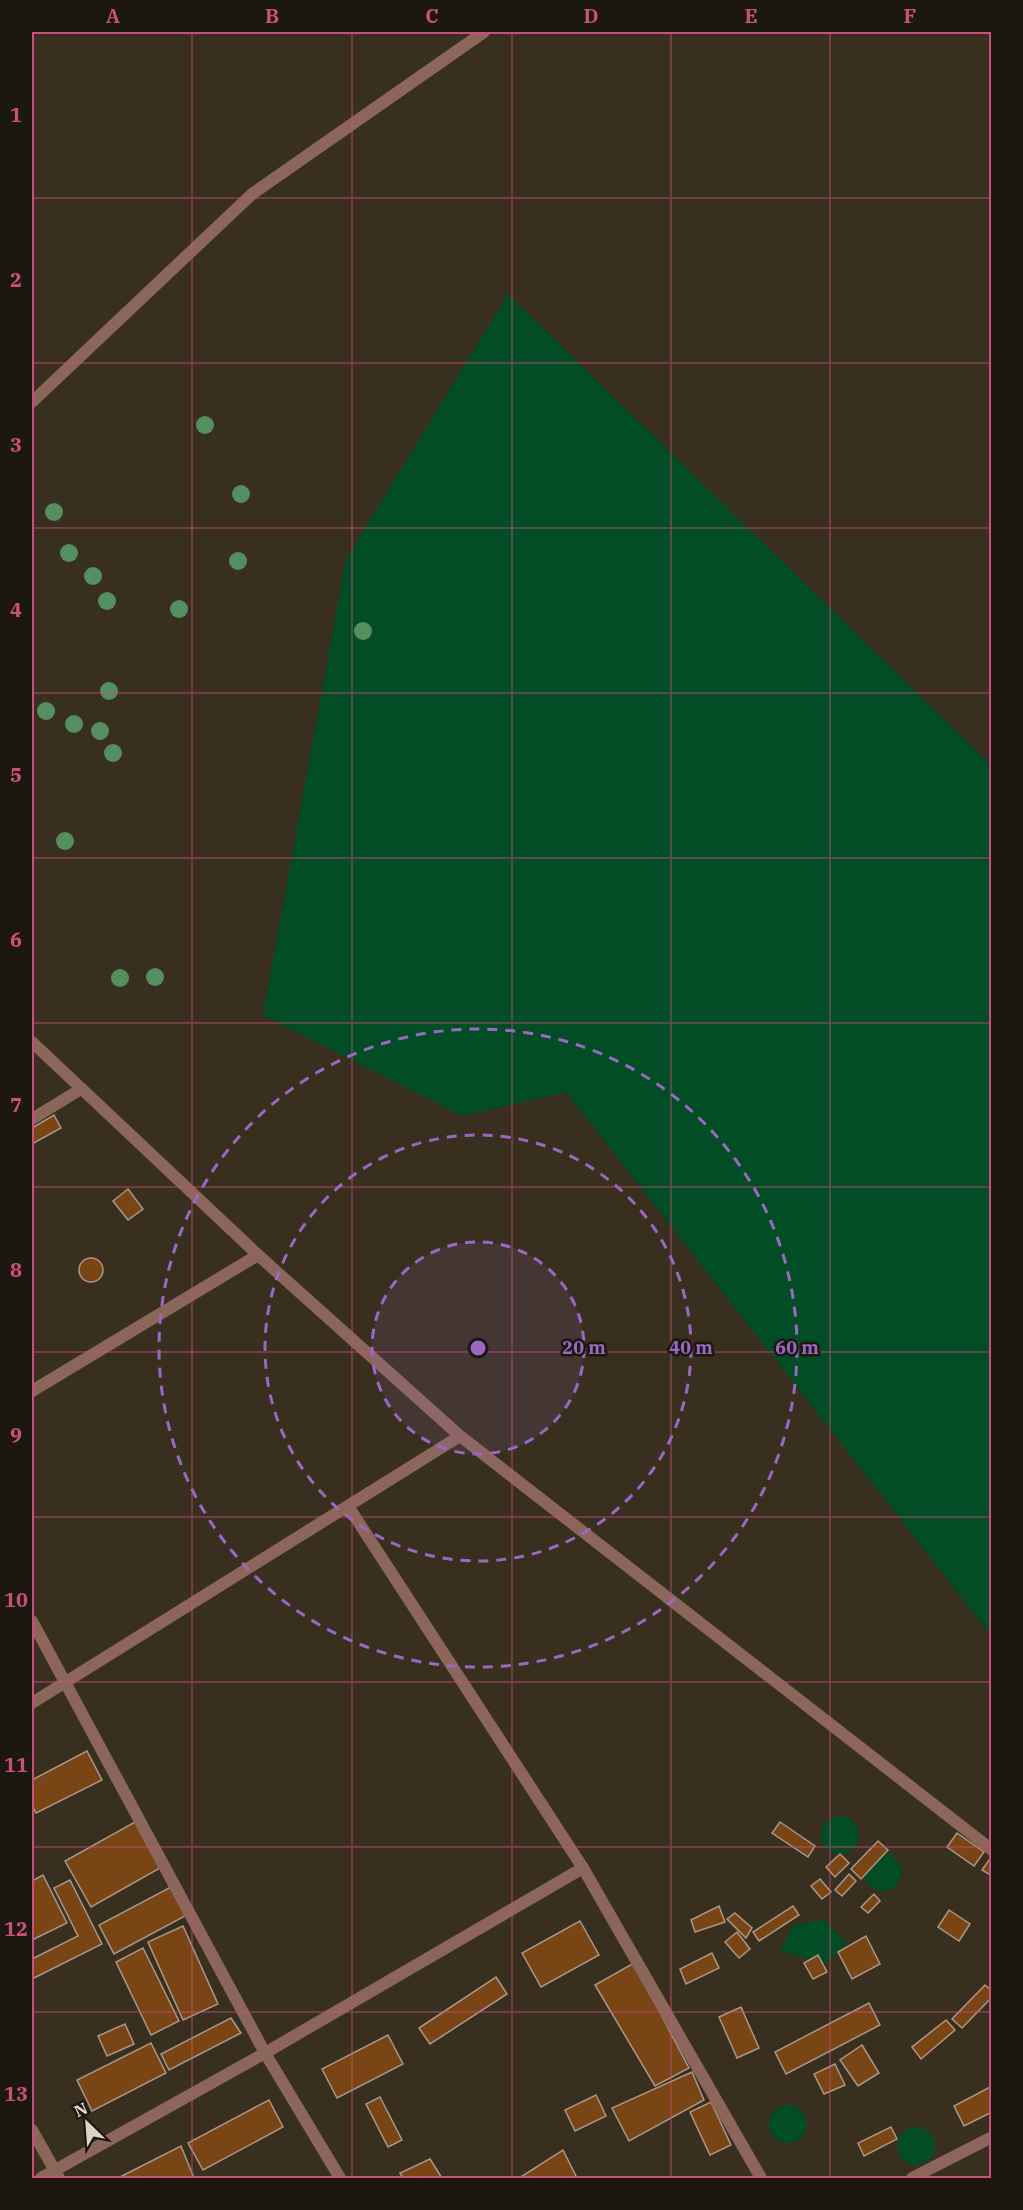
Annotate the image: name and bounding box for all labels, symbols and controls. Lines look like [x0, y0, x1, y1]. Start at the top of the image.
text: A [106, 2, 120, 29]
text: B [265, 2, 279, 29]
text: C [425, 2, 439, 29]
text: D [583, 2, 599, 29]
text: E [744, 2, 758, 29]
text: F [904, 2, 916, 29]
text: 1 [10, 101, 22, 128]
text: 2 [10, 266, 22, 293]
text: 3 [10, 431, 22, 458]
text: 4 [10, 596, 22, 623]
text: 5 [10, 761, 22, 788]
text: 6 [10, 926, 22, 953]
text: 7 [10, 1091, 22, 1118]
text: 8 [10, 1256, 22, 1283]
text: 20 m [562, 1336, 606, 1359]
text: 40 m [669, 1336, 713, 1359]
text: 60 m [775, 1336, 819, 1359]
centre of rings [468, 1338, 488, 1358]
text: 9 [10, 1421, 22, 1448]
text: 10 [4, 1586, 28, 1613]
text: 11 [4, 1751, 28, 1778]
text: 12 [4, 1915, 28, 1942]
text: 13 [4, 2080, 28, 2107]
north arrow [57, 2093, 117, 2153]
text: N [71, 2098, 91, 2121]

